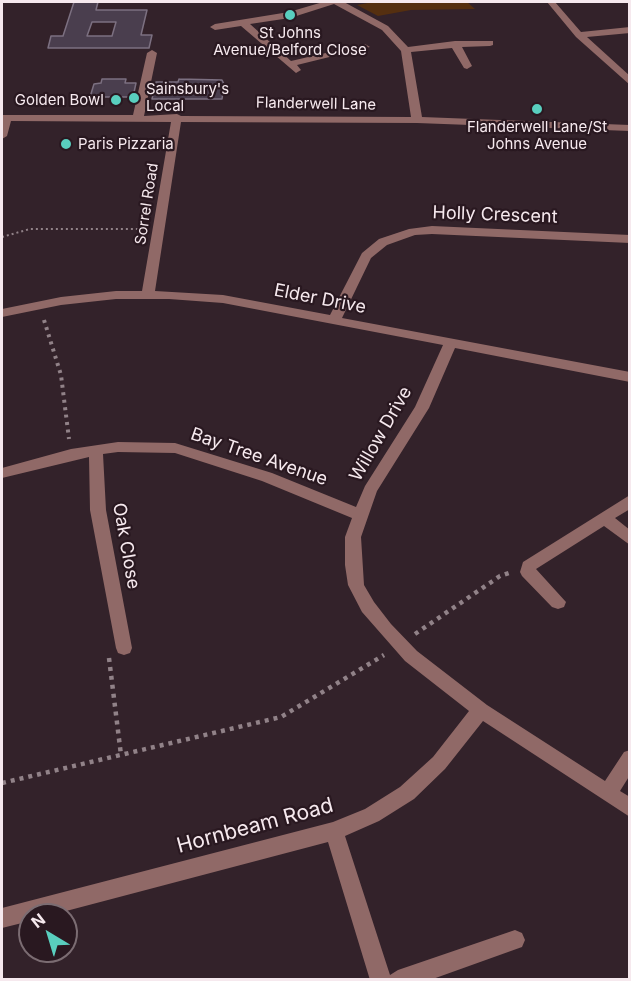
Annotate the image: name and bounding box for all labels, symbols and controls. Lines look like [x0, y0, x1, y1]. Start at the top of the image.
marker: St Johns Avenue/Belford Close [283, 8, 297, 22]
place label: St Johns Avenue/Belford Close [213, 24, 367, 59]
place label: Sainsbury's Local [146, 80, 229, 115]
place label: Golden Bowl [15, 91, 104, 109]
marker: Sainsbury's Local [127, 91, 141, 105]
marker: Golden Bowl [109, 93, 123, 107]
street label: Flanderwell Lane [256, 94, 376, 114]
marker: Flanderwell Lane/St Johns Avenue [530, 102, 544, 116]
place label: Flanderwell Lane/St Johns Avenue [467, 118, 607, 153]
place label: Paris Pizzaria [78, 135, 174, 153]
marker: Paris Pizzaria [59, 137, 73, 151]
street label: Sorrel Road [132, 162, 162, 246]
street label: Holly Crescent [432, 202, 558, 228]
street label: Elder Drive [272, 280, 368, 318]
street label: Willow Drive [345, 383, 417, 485]
street label: Bay Tree Avenue [188, 423, 330, 491]
street label: Oak Close [108, 501, 144, 591]
street label: Hornbeam Road [174, 793, 336, 859]
north arrow [18, 903, 78, 963]
text: N [27, 909, 49, 932]

